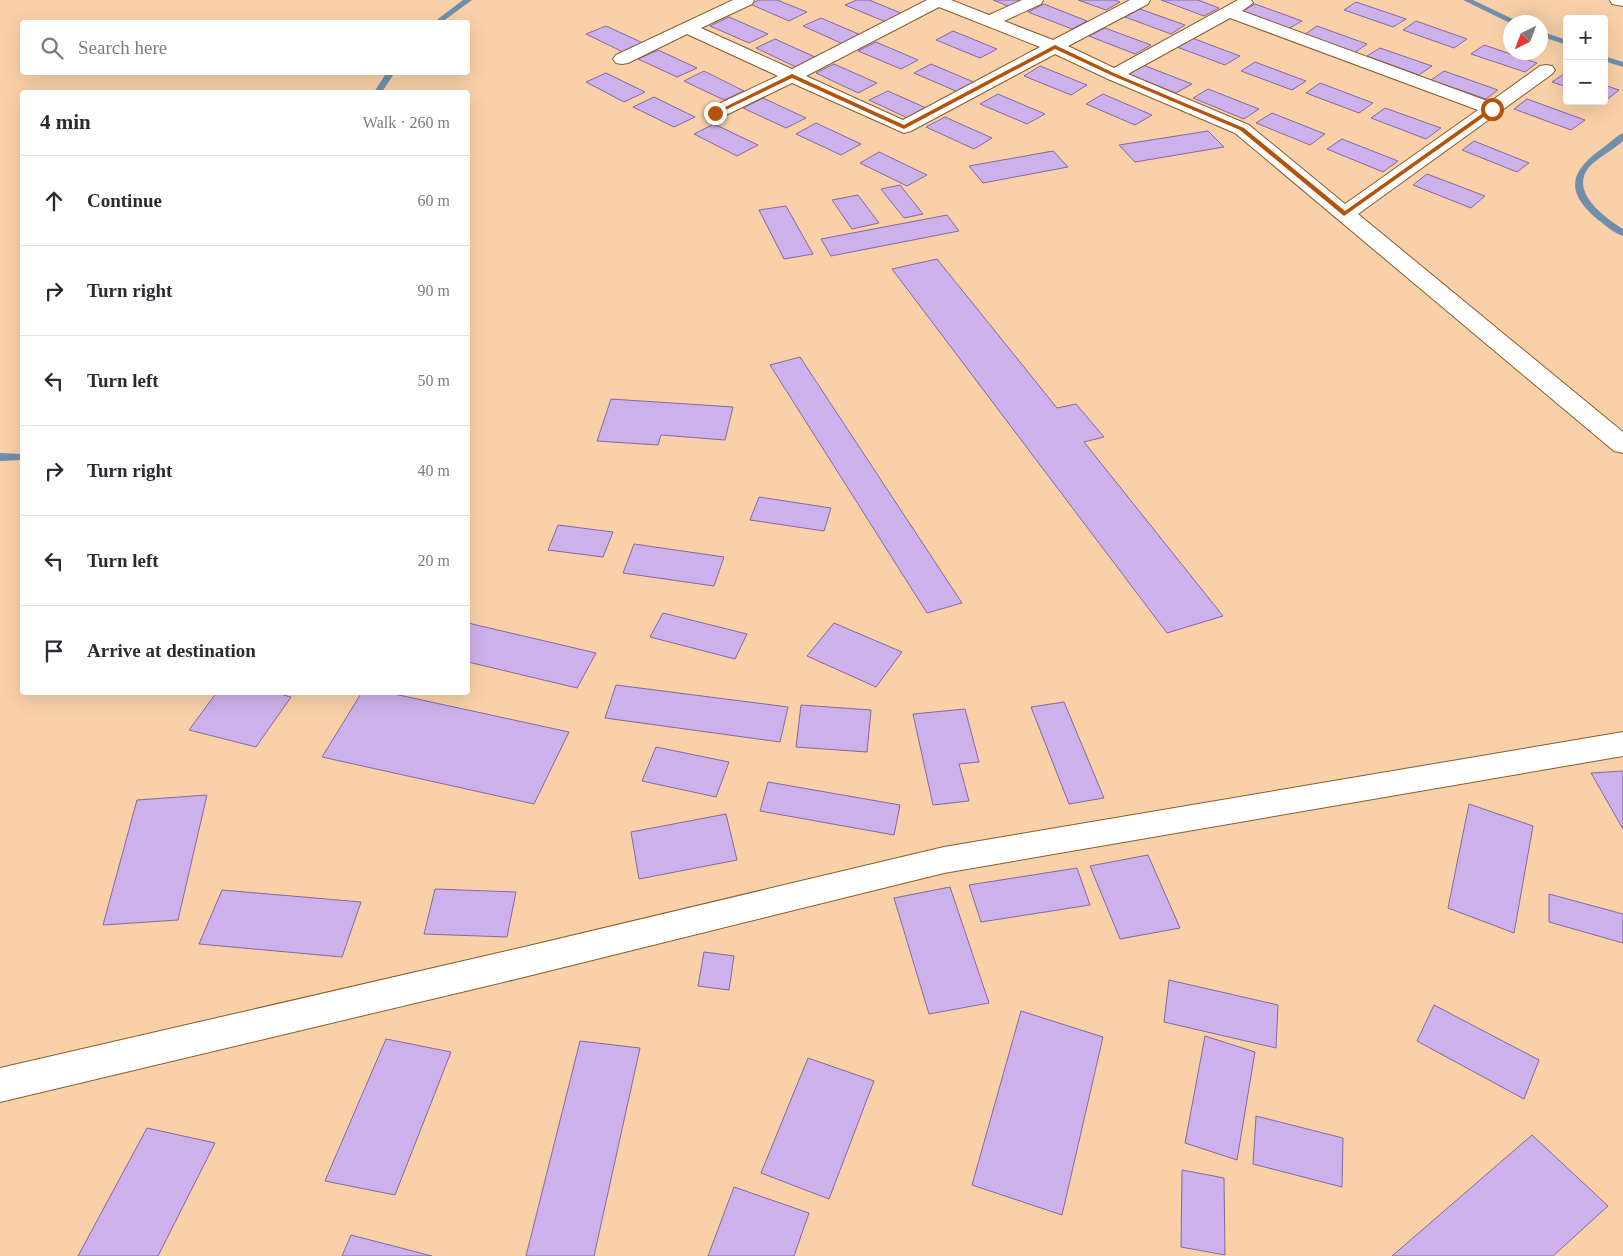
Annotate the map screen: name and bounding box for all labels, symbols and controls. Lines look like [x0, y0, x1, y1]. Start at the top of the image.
north arrow [1503, 15, 1548, 60]
map controls [1563, 15, 1608, 105]
button: + [1563, 15, 1608, 60]
search box [20, 20, 470, 75]
icon: search [38, 34, 66, 62]
text: Search here [78, 37, 167, 58]
button: − [1563, 60, 1608, 105]
route start [1481, 98, 1504, 121]
route end [704, 102, 727, 125]
text: 4 min [40, 110, 91, 134]
text: Walk · 260 m [363, 114, 450, 131]
icon: ahead [40, 187, 68, 215]
text: Continue [87, 190, 162, 211]
text: 60 m [418, 192, 450, 209]
icon: right [40, 277, 68, 305]
text: Turn right [87, 280, 172, 301]
text: 90 m [418, 282, 450, 299]
icon: left [40, 367, 68, 395]
text: Turn left [87, 370, 159, 391]
text: 50 m [418, 372, 450, 389]
icon: right [40, 457, 68, 485]
text: Turn right [87, 460, 172, 481]
text: 40 m [418, 462, 450, 479]
icon: left [40, 547, 68, 575]
text: Turn left [87, 550, 159, 571]
text: 20 m [418, 552, 450, 569]
icon: arrive [40, 637, 68, 665]
text: Arrive at destination [87, 640, 256, 661]

